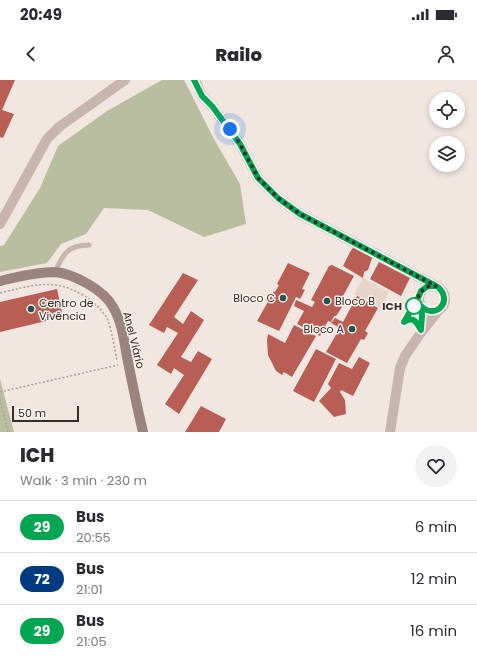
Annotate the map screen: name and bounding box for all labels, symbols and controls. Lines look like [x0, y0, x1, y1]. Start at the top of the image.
text: 20:49 [20, 4, 62, 25]
text: Railo [215, 42, 262, 67]
icon: back [20, 43, 42, 65]
icon: person [435, 43, 457, 65]
map controls [429, 92, 465, 172]
button: locate [429, 92, 465, 128]
your location [220, 119, 240, 139]
button: layers [429, 136, 465, 172]
place label: Bloco C [233, 290, 275, 306]
marker: Bloco C [278, 293, 288, 303]
place label: Bloco B [335, 293, 375, 309]
place label: Centro de Vivência [39, 295, 94, 324]
marker: Bloco B [322, 296, 332, 306]
marker: ICH [405, 297, 423, 315]
place label: ICH [382, 298, 402, 314]
marker: Centro de Vivência [26, 304, 36, 314]
street label: Anel Viário [119, 310, 149, 370]
place label: Bloco A [303, 321, 345, 337]
marker: Bloco A [347, 324, 357, 334]
scale bar [12, 404, 79, 423]
text: 50 m [18, 405, 46, 421]
text: ICH [20, 442, 54, 469]
button: heart [415, 445, 457, 487]
text: Walk · 3 min · 230 m [20, 471, 147, 490]
text: Bus [76, 506, 104, 527]
text: 6 min [415, 516, 457, 537]
text: 29 [34, 517, 50, 537]
text: 20:55 [76, 528, 111, 547]
text: Bus [76, 558, 104, 579]
text: 12 min [411, 568, 457, 589]
text: 72 [34, 569, 50, 589]
text: 21:01 [76, 580, 103, 599]
text: Bus [76, 610, 104, 631]
text: 16 min [410, 620, 457, 641]
text: 29 [34, 621, 50, 641]
text: 21:05 [76, 632, 107, 651]

